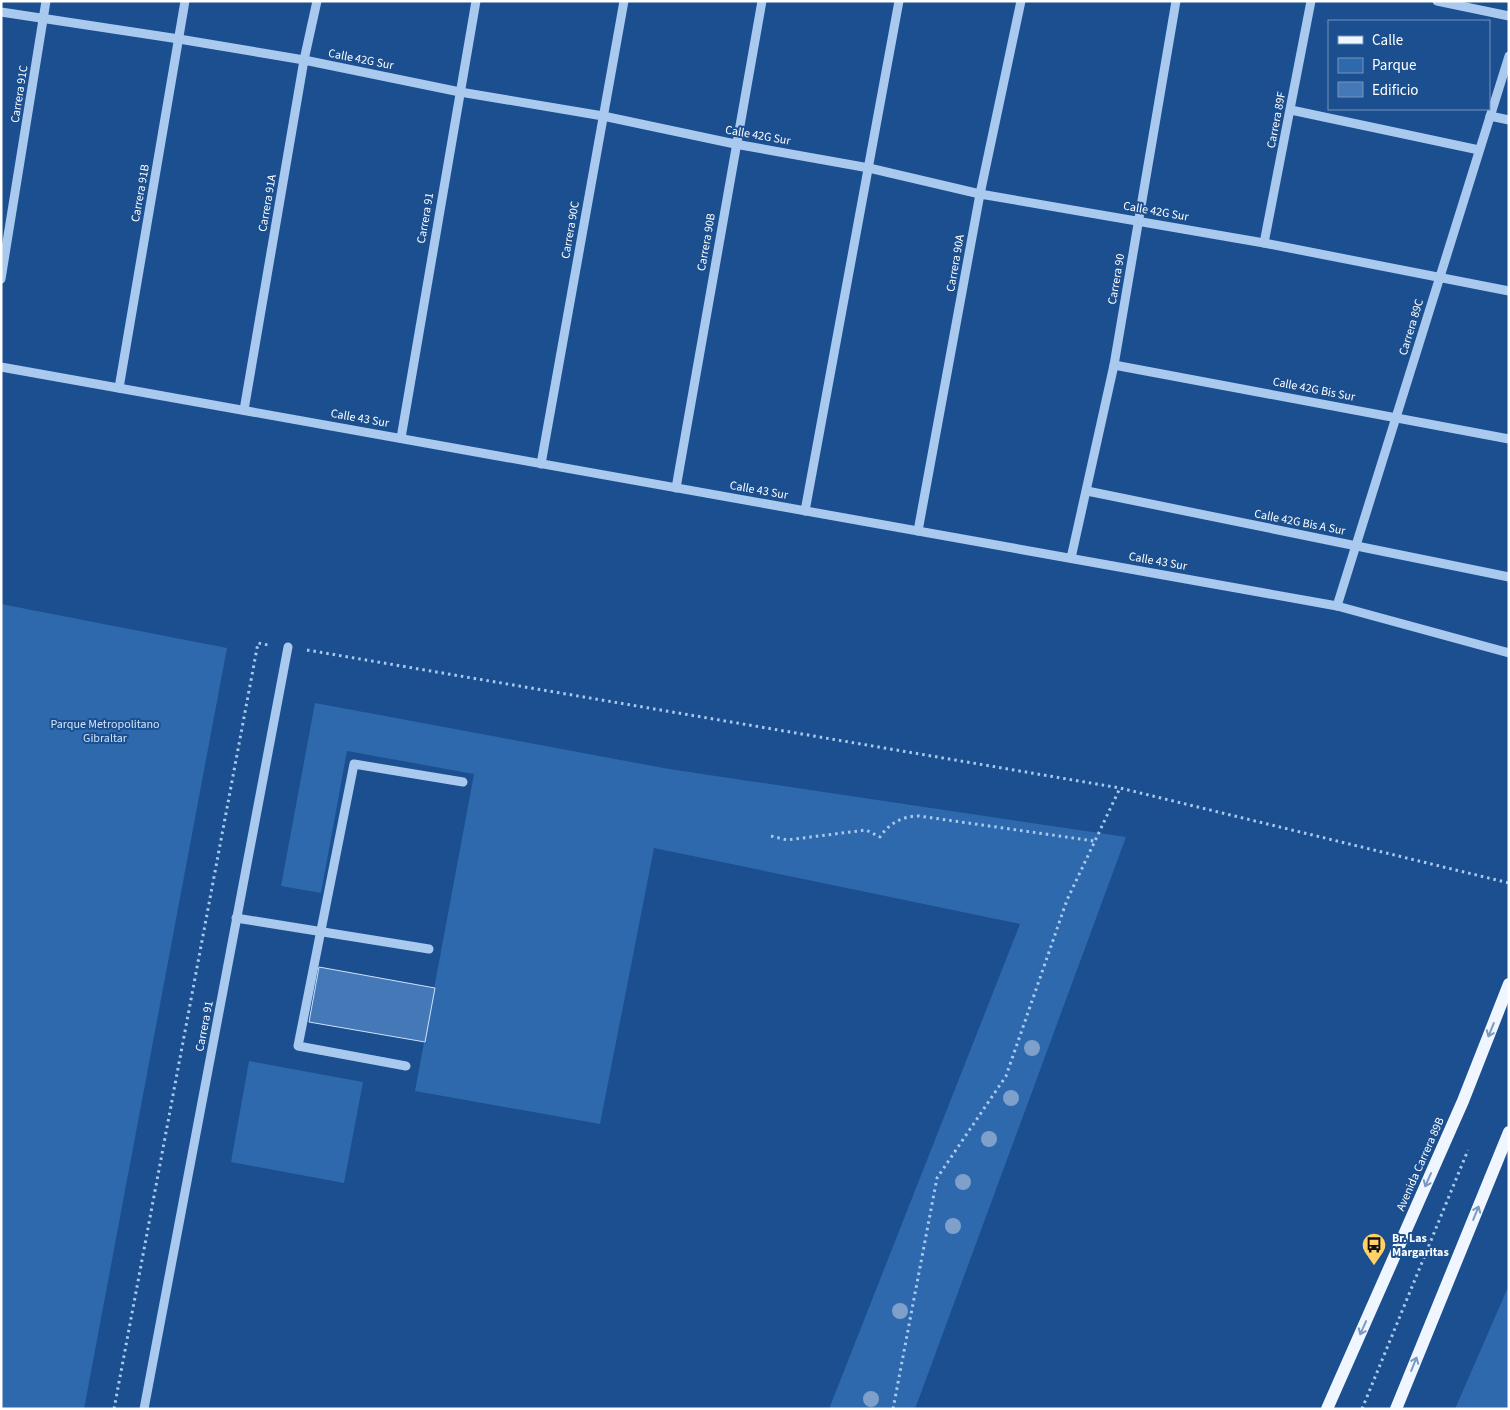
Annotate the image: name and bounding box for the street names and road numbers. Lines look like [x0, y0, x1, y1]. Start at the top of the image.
street label: Calle 42G Sur [327, 45, 396, 74]
street label: Carrera 91C [7, 64, 32, 124]
street label: Carrera 89F [1263, 90, 1290, 150]
street label: Calle 42G Sur [724, 121, 793, 150]
street label: Carrera 91B [127, 163, 154, 223]
street label: Carrera 91A [254, 173, 281, 233]
street label: Carrera 91 [413, 191, 438, 245]
street label: Calle 42G Sur [1122, 197, 1191, 226]
street label: Carrera 90C [557, 200, 584, 260]
street label: Carrera 90B [693, 212, 720, 272]
street label: Carrera 90A [942, 233, 969, 293]
street label: Carrera 90 [1104, 252, 1129, 306]
street label: Carrera 89C [1395, 297, 1428, 357]
street label: Calle 42G Bis Sur [1271, 373, 1357, 406]
street label: Calle 43 Sur [329, 405, 391, 432]
street label: Calle 43 Sur [728, 477, 790, 504]
street label: Calle 42G Bis A Sur [1253, 505, 1348, 540]
street label: Calle 43 Sur [1127, 548, 1189, 575]
street label: Carrera 91 [191, 999, 218, 1053]
street label: Avenida Carrera 89B [1392, 1115, 1449, 1214]

